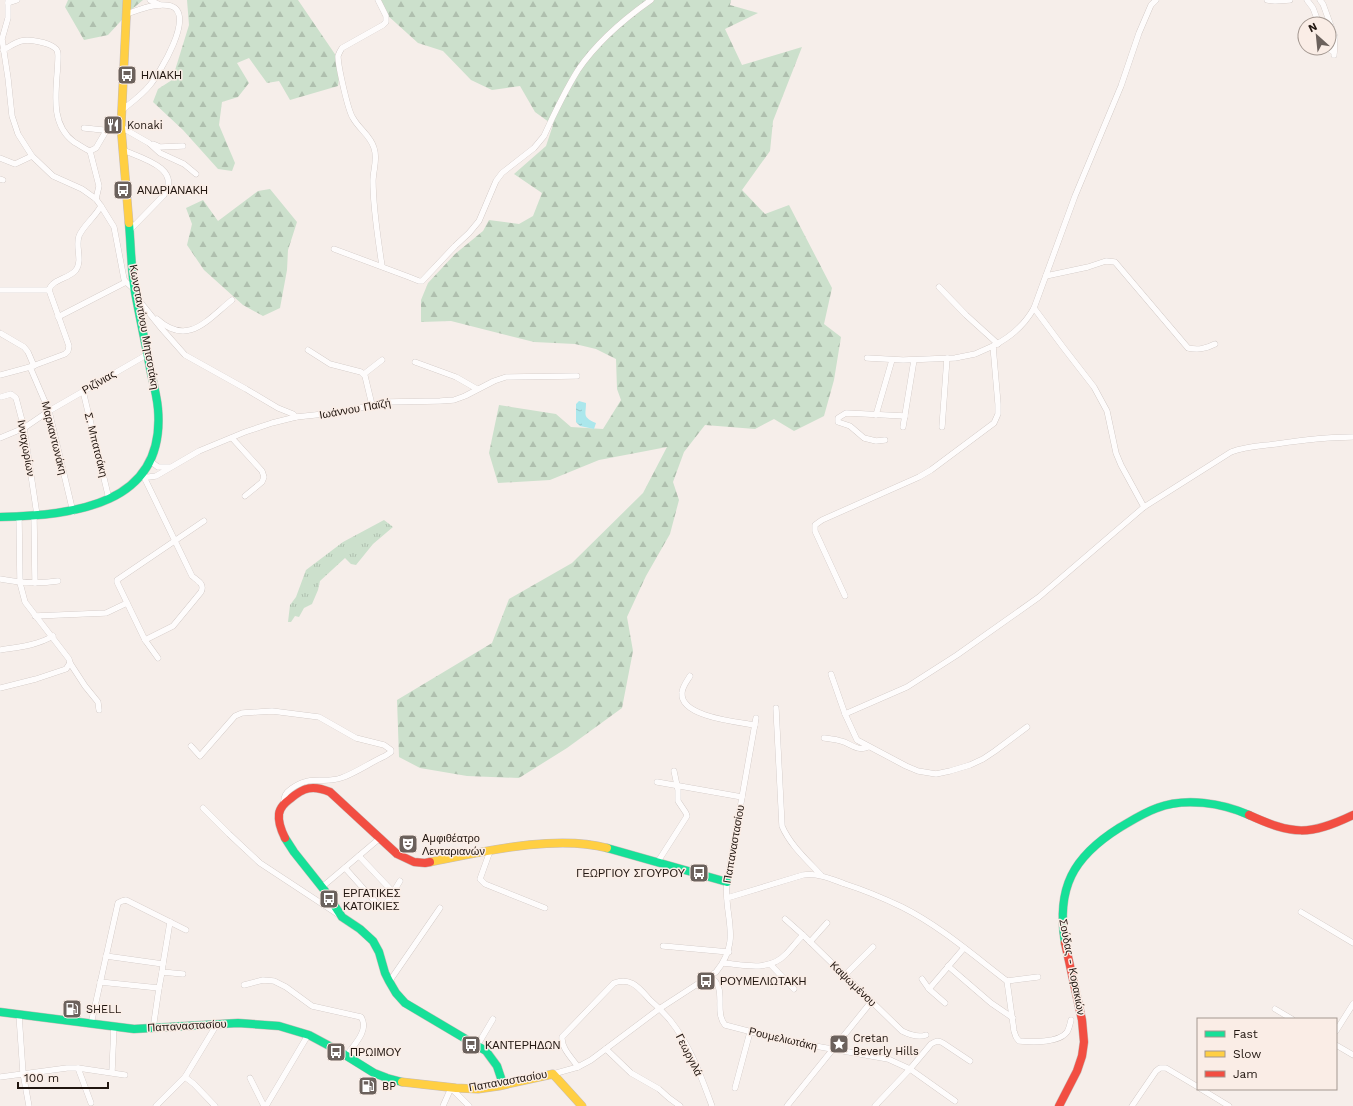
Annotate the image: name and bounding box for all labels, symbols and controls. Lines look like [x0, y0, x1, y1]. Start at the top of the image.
north arrow [1297, 16, 1337, 56]
text: N [1306, 20, 1319, 35]
bus stop icon: ΗΛΙΑΚΗ [116, 64, 138, 86]
place label: ΗΛΙΑΚΗ [141, 69, 182, 82]
restaurant icon: Konaki [102, 114, 124, 136]
place label: Konaki [127, 119, 163, 132]
bus stop icon: ΑΝΔΡΙΑΝΑΚΗ [112, 179, 134, 201]
place label: ΑΝΔΡΙΑΝΑΚΗ [137, 184, 208, 197]
street label: Κωνσταντίνου Μητσοτάκη [127, 263, 161, 391]
street label: Ριζίνιας [80, 367, 118, 397]
street label: Ιωάννου Παϊζή [318, 396, 392, 422]
street label: Μαρκαντωνάκη [39, 400, 69, 476]
street label: Σ. Μπατσάκη [82, 411, 110, 479]
street label: Ινναχωρίων [15, 419, 37, 478]
street label: Παπαναστασίου [721, 804, 747, 884]
place label: Αμφιθέατρο Λενταριανών [422, 832, 485, 858]
theatre icon: Αμφιθέατρο Λενταριανών [397, 833, 419, 855]
bus stop icon: ΓΕΩΡΓΙΟΥ ΣΓΟΥΡΟΥ [688, 862, 710, 884]
place label: ΓΕΩΡΓΙΟΥ ΣΓΟΥΡΟΥ [576, 867, 686, 880]
place label: ΕΡΓΑΤΙΚΕΣ ΚΑΤΟΙΚΙΕΣ [343, 887, 401, 913]
bus stop icon: ΕΡΓΑΤΙΚΕΣ ΚΑΤΟΙΚΙΕΣ [318, 888, 340, 910]
street label: Σούδας - Κορακιών [1056, 918, 1088, 1017]
street label: Καψωμένου [827, 959, 879, 1009]
bus stop icon: ΡΟΥΜΕΛΙΩΤΑΚΗ [695, 970, 717, 992]
place label: ΡΟΥΜΕΛΙΩΤΑΚΗ [720, 975, 807, 988]
fuel station icon: SHELL [61, 998, 83, 1020]
place label: SHELL [86, 1003, 122, 1016]
street label: Παπαναστασίου [147, 1017, 227, 1035]
legend [1197, 1018, 1337, 1090]
street label: Ρουμελιωτάκη [748, 1025, 818, 1053]
text: Fast [1233, 1027, 1258, 1041]
street label: Γεωργιλά [673, 1032, 705, 1079]
place label: Cretan Beverly Hills [853, 1032, 919, 1058]
place icon: Cretan Beverly Hills [828, 1033, 850, 1055]
bus stop icon: ΚΑΝΤΕΡΗΔΩΝ [460, 1034, 482, 1056]
place label: ΚΑΝΤΕΡΗΔΩΝ [485, 1039, 561, 1052]
bus stop icon: ΠΡΩΙΜΟΥ [325, 1041, 347, 1063]
place label: ΠΡΩΙΜΟΥ [350, 1046, 402, 1059]
text: Slow [1233, 1047, 1261, 1061]
scale bar [18, 1064, 108, 1090]
text: Jam [1233, 1067, 1258, 1081]
street label: Παπαναστασίου [468, 1068, 548, 1094]
text: 100 m [24, 1071, 59, 1085]
fuel station icon: BP [357, 1075, 379, 1097]
place label: BP [382, 1080, 396, 1093]

